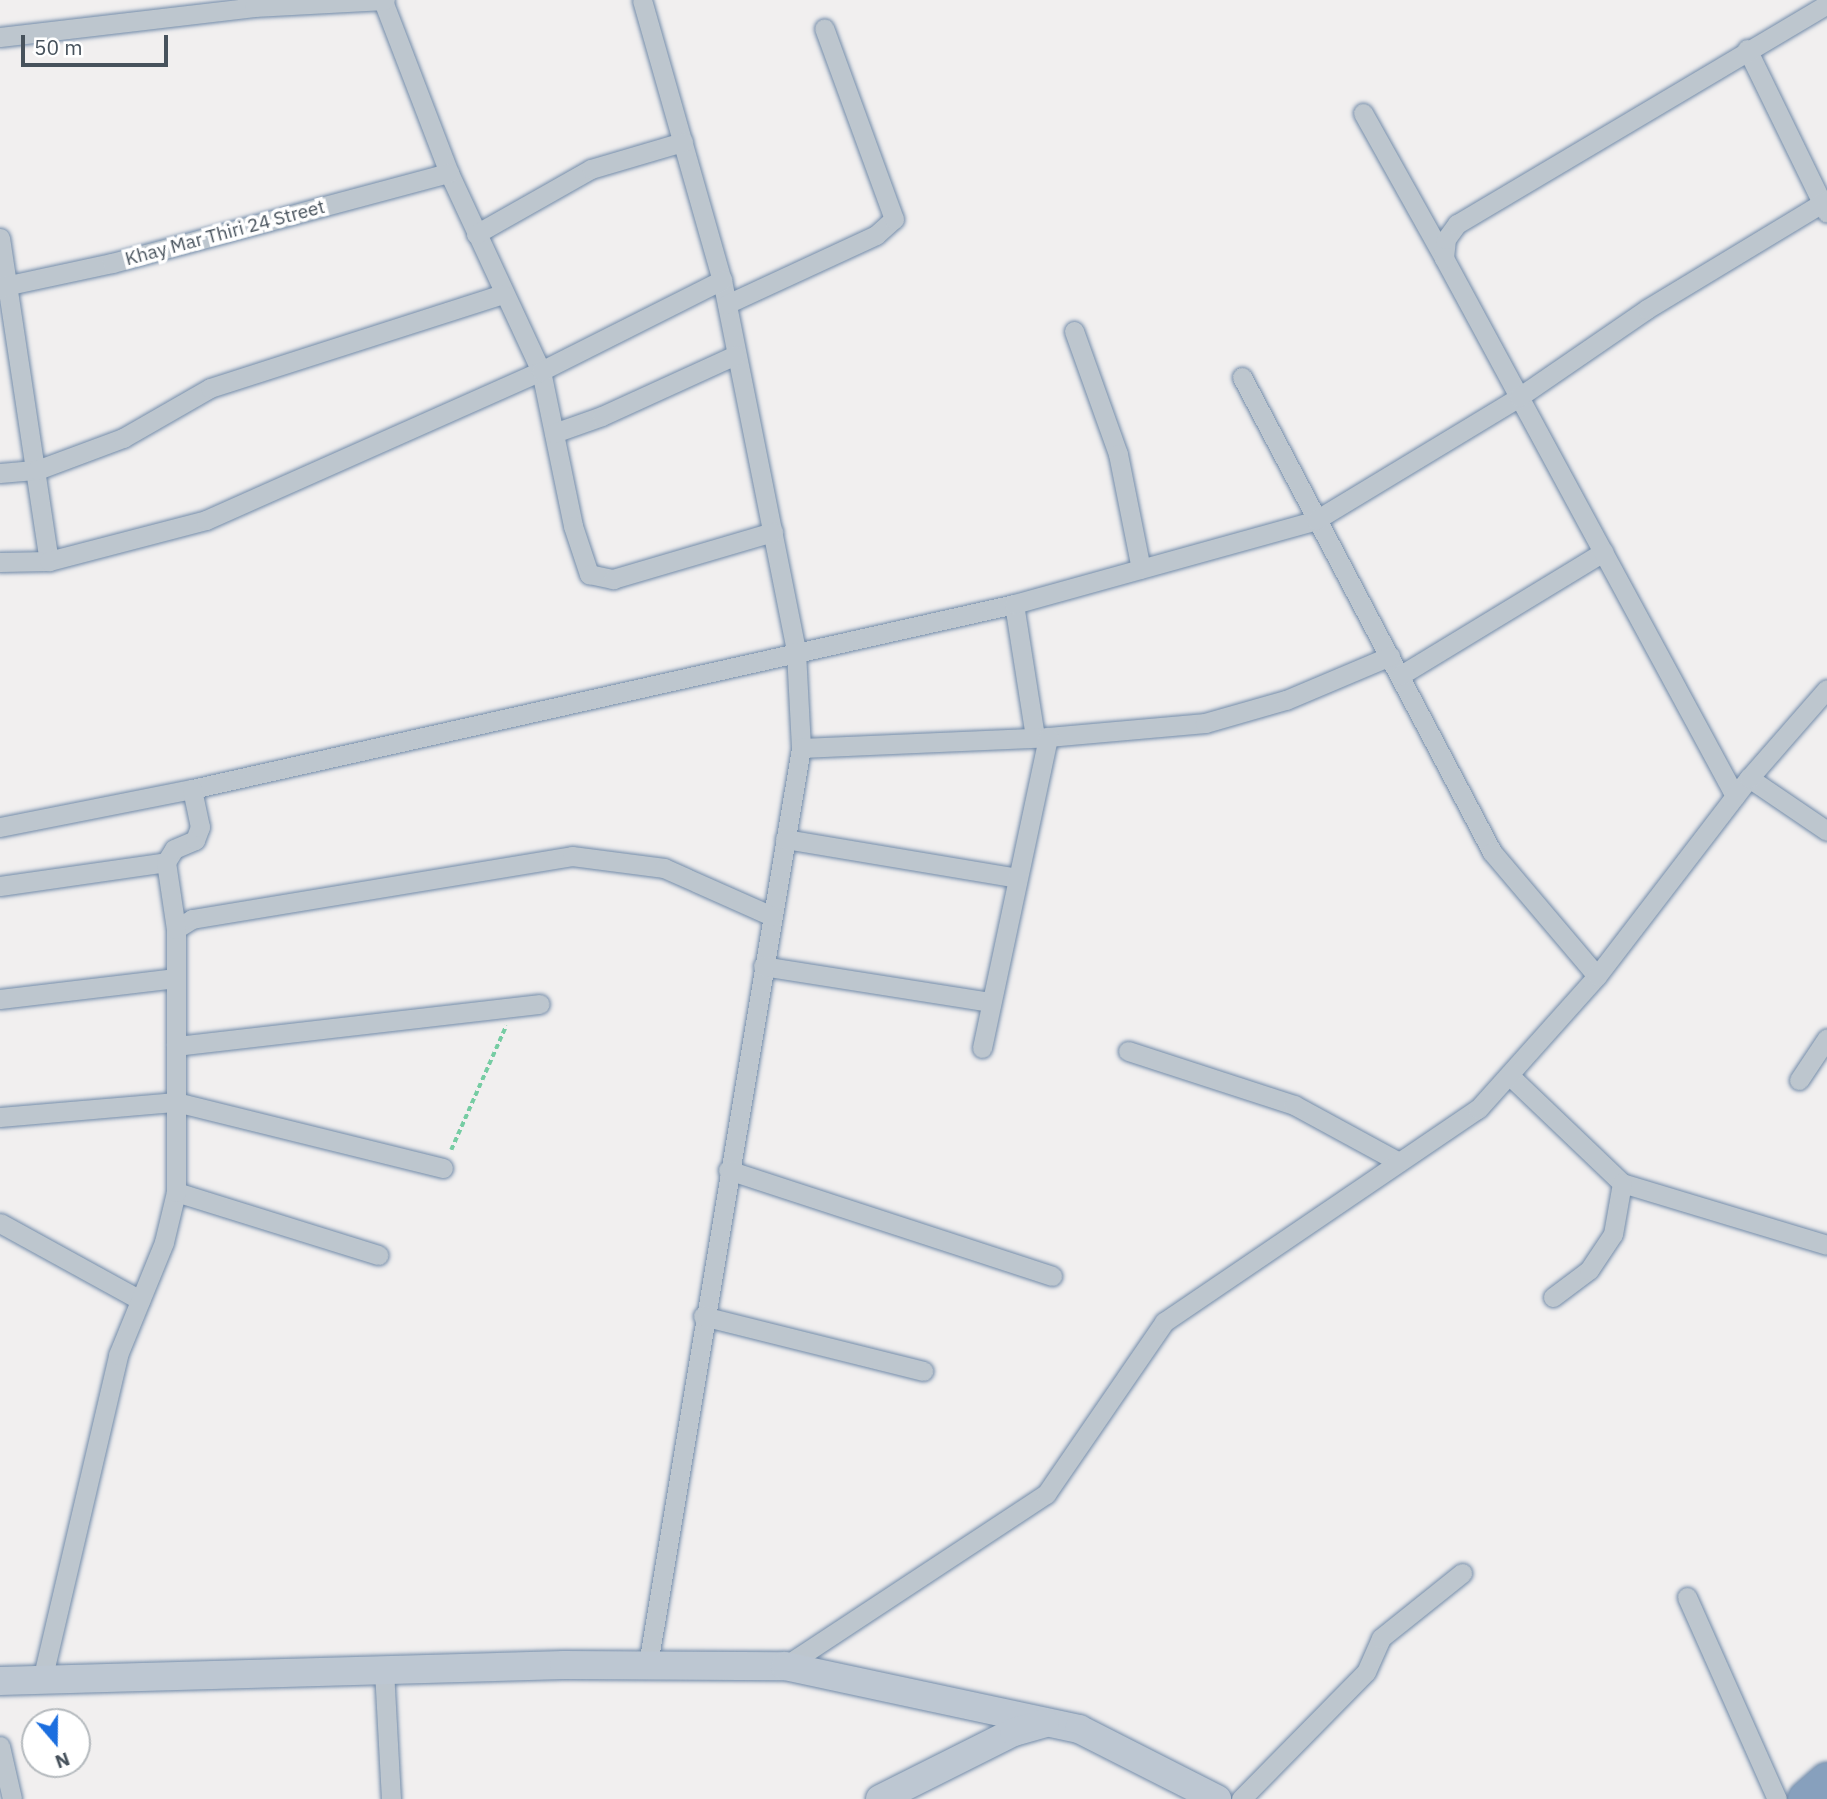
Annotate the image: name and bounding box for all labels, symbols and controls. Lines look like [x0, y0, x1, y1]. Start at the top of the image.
scale bar [24, 21, 172, 65]
text: 50 m [34, 33, 83, 61]
street label: Khay Mar Thiri 24 Street [123, 195, 327, 271]
north arrow [21, 1708, 91, 1778]
text: N [52, 1747, 73, 1774]

